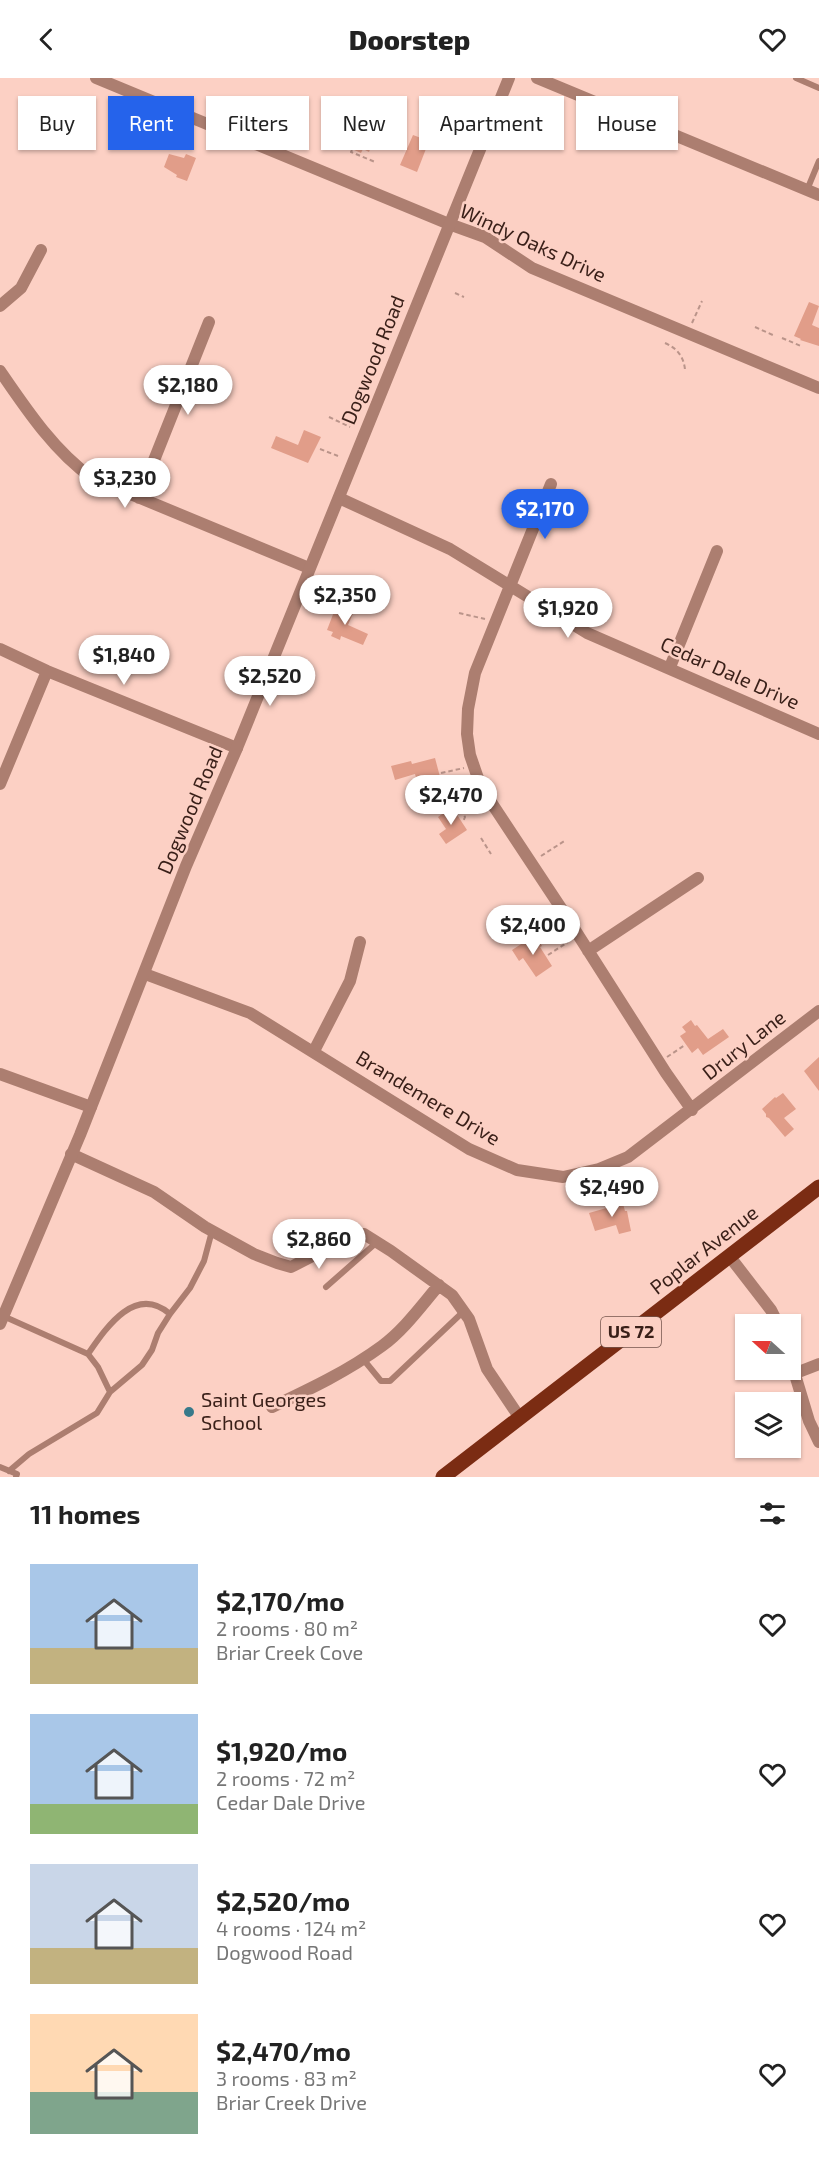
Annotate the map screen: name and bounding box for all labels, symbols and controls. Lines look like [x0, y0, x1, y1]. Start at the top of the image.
icon: back [30, 23, 63, 56]
text: Doorstep [349, 23, 470, 55]
icon: heart [756, 23, 789, 56]
chip: Buy [18, 96, 96, 150]
chip: Rent [108, 96, 194, 150]
chip: Filters [206, 96, 309, 150]
chip: New [321, 96, 407, 150]
chip: Apartment [419, 96, 564, 150]
chip: House [576, 96, 678, 150]
street label: Windy Oaks Drive [457, 198, 610, 286]
street label: Dogwood Road [335, 292, 409, 428]
pin: $2,180 [139, 365, 237, 416]
text: $2,180 [158, 372, 218, 396]
pin: $3,230 [76, 458, 174, 509]
text: $3,230 [93, 465, 157, 489]
pin: $2,170 [496, 489, 594, 540]
text: $2,170 [515, 496, 575, 520]
pin: $2,350 [296, 575, 394, 626]
text: $2,350 [313, 582, 377, 606]
pin: $1,920 [519, 588, 617, 639]
text: $1,920 [537, 595, 599, 619]
street label: Cedar Dale Drive [657, 631, 804, 713]
pin: $1,840 [75, 635, 173, 686]
text: $1,840 [93, 642, 155, 666]
pin: $2,520 [221, 656, 319, 707]
text: $2,520 [238, 663, 302, 687]
street label: Dogwood Road [151, 742, 227, 877]
pin: $2,470 [402, 775, 500, 826]
text: $2,470 [419, 782, 483, 806]
pin: $2,400 [484, 905, 582, 956]
text: $2,400 [500, 912, 566, 936]
street label: Drury Lane [697, 1004, 790, 1084]
street label: Brandemere Drive [352, 1045, 505, 1150]
pin: $2,490 [563, 1167, 661, 1218]
text: $2,490 [579, 1174, 645, 1198]
street label: Poplar Avenue [645, 1200, 762, 1299]
pin: $2,860 [270, 1219, 368, 1270]
text: $2,860 [287, 1226, 351, 1250]
north arrow [735, 1314, 801, 1380]
map controls [735, 1314, 801, 1458]
road number: US 72 [601, 1317, 661, 1347]
place label: Saint Georges School [201, 1387, 326, 1434]
button: layers [735, 1392, 801, 1458]
marker: Saint Georges School [182, 1405, 196, 1419]
icon: filters [756, 1497, 789, 1530]
text: 11 homes [30, 1498, 140, 1529]
text: $2,170/mo [216, 1585, 345, 1616]
icon: home [78, 1588, 150, 1660]
icon: heart [756, 1608, 789, 1641]
text: 2 rooms · 80 m² [216, 1616, 358, 1640]
text: Briar Creek Cove [216, 1640, 363, 1664]
text: $1,920/mo [216, 1735, 347, 1766]
icon: home [78, 1738, 150, 1810]
icon: heart [756, 1758, 789, 1791]
text: 2 rooms · 72 m² [216, 1766, 355, 1790]
text: Cedar Dale Drive [216, 1790, 366, 1814]
text: $2,520/mo [216, 1885, 350, 1916]
icon: home [78, 1888, 150, 1960]
icon: heart [756, 1908, 789, 1941]
text: 4 rooms · 124 m² [216, 1916, 366, 1940]
text: Dogwood Road [216, 1940, 353, 1964]
text: $2,470/mo [216, 2035, 351, 2066]
icon: home [78, 2038, 150, 2110]
icon: heart [756, 2058, 789, 2091]
text: 3 rooms · 83 m² [216, 2066, 357, 2090]
text: Briar Creek Drive [216, 2090, 367, 2114]

